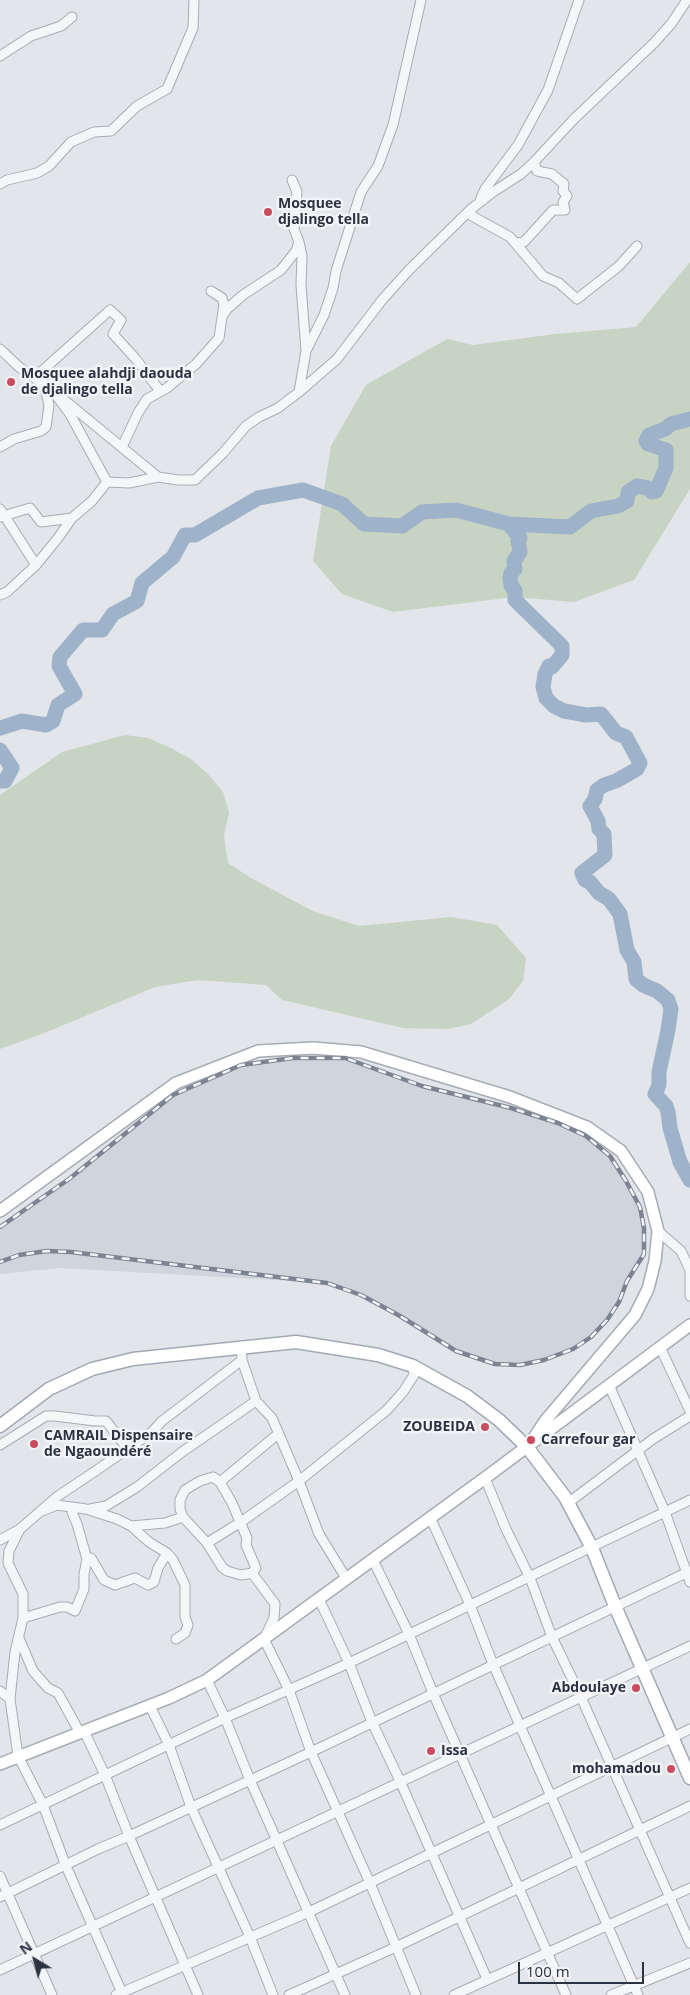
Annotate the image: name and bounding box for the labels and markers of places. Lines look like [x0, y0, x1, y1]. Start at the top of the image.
place label: Mosquee djalingo tella [278, 196, 369, 228]
marker: Mosquee djalingo tella [262, 206, 274, 218]
place label: Mosquee alahdji daouda de djalingo tella [21, 366, 192, 398]
marker: Mosquee alahdji daouda de djalingo tella [5, 376, 17, 388]
place label: ZOUBEIDA [403, 1419, 475, 1435]
marker: ZOUBEIDA [479, 1421, 491, 1433]
place label: CAMRAIL Dispensaire de Ngaoundéré [44, 1428, 193, 1460]
place label: Carrefour gar [541, 1432, 635, 1448]
marker: Carrefour gar [525, 1434, 537, 1446]
marker: CAMRAIL Dispensaire de Ngaoundéré [28, 1438, 40, 1450]
place label: Abdoulaye [552, 1680, 626, 1696]
marker: Abdoulaye [630, 1682, 642, 1694]
place label: Issa [441, 1743, 468, 1759]
marker: Issa [425, 1745, 437, 1757]
place label: mohamadou [572, 1761, 661, 1777]
marker: mohamadou [665, 1763, 677, 1775]

